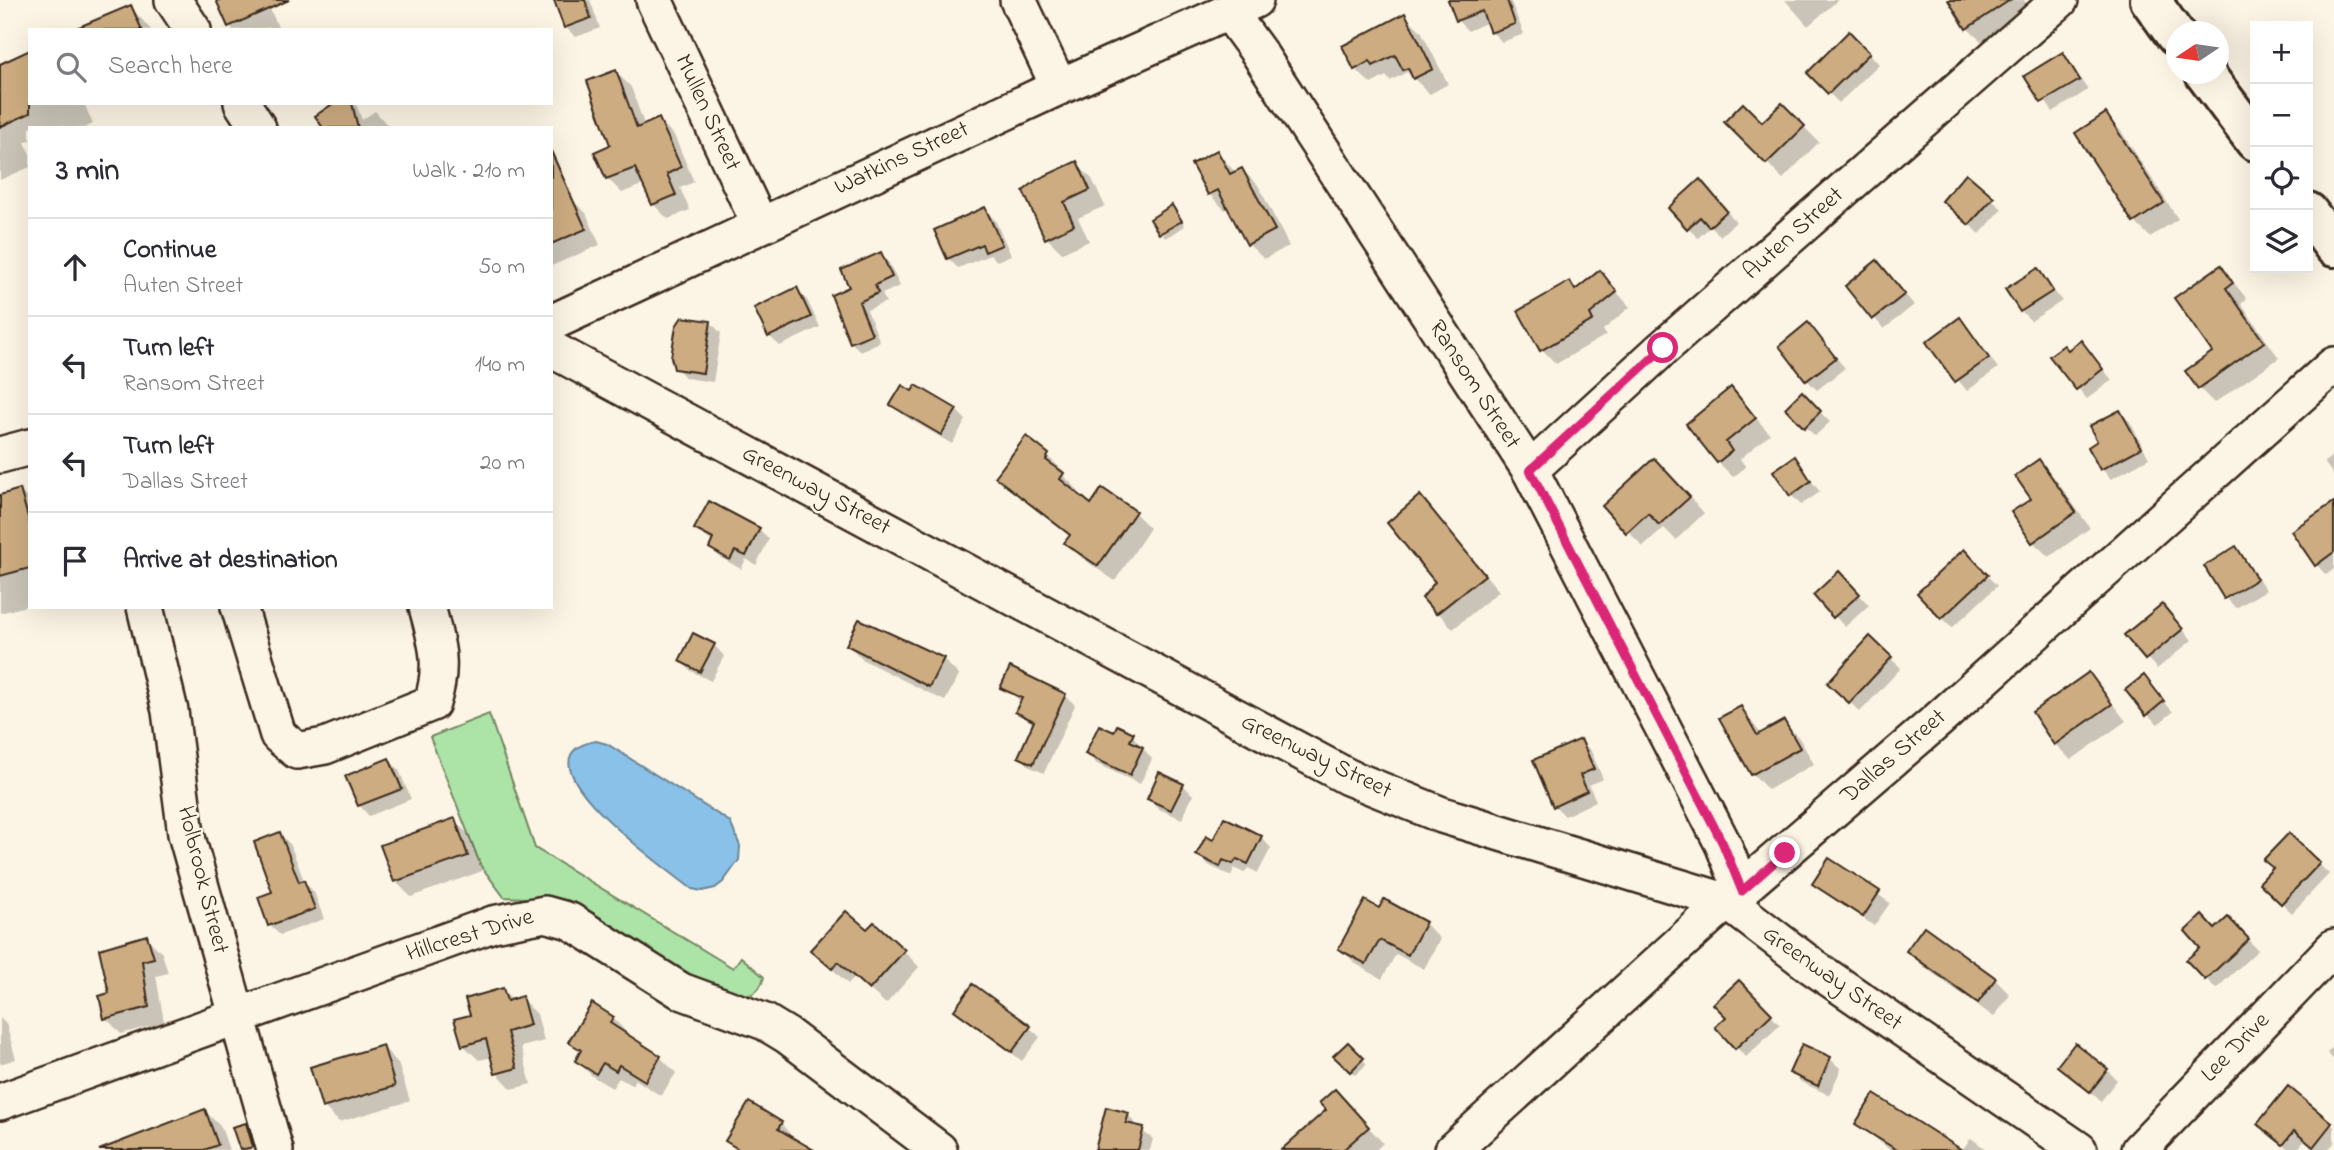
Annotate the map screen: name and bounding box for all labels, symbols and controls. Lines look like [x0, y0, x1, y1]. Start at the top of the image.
north arrow [2166, 21, 2229, 84]
map controls [2250, 21, 2313, 273]
button: + [2250, 21, 2313, 84]
search box [28, 28, 553, 105]
icon: search [52, 48, 90, 86]
text: Search here [108, 48, 233, 86]
street label: Mullen Street [665, 49, 749, 177]
button: − [2250, 84, 2313, 147]
street label: Watkins Street [829, 113, 975, 205]
button: locate [2250, 147, 2313, 210]
text: 3 min [56, 150, 119, 194]
text: Walk · 210 m [412, 155, 525, 188]
street label: Auten Street [1736, 179, 1852, 289]
button: layers [2250, 210, 2313, 273]
text: Continue [123, 232, 216, 270]
icon: ahead [56, 248, 94, 286]
text: 50 m [478, 251, 525, 284]
text: Auten Street [123, 270, 243, 303]
street label: Ransom Street [1419, 313, 1529, 457]
text: Turn left [123, 330, 214, 368]
route start [1647, 332, 1678, 363]
icon: left [56, 346, 94, 384]
text: 140 m [475, 349, 525, 382]
text: Ransom Street [123, 368, 265, 401]
text: Turn left [123, 428, 214, 466]
street label: Greenway Street [735, 437, 897, 546]
icon: left [56, 444, 94, 482]
text: 20 m [480, 447, 525, 480]
text: Dallas Street [123, 466, 248, 499]
icon: arrive [56, 542, 94, 580]
text: Arrive at destination [123, 542, 338, 580]
street label: Dallas Street [1833, 701, 1955, 814]
street label: Greenway Street [1234, 705, 1398, 810]
street label: Holbrook Street [167, 802, 237, 958]
route end [1769, 837, 1800, 868]
street label: Hillcrest Drive [402, 900, 538, 972]
street label: Greenway Street [1754, 918, 1909, 1041]
street label: Lee Drive [2193, 1005, 2279, 1091]

